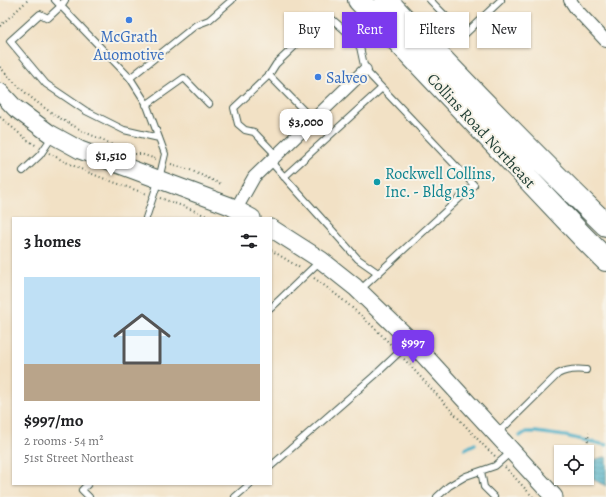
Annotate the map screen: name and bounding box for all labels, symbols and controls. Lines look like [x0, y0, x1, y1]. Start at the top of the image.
chip: Buy [284, 12, 334, 48]
chip: Rent [342, 12, 397, 48]
chip: Filters [405, 12, 469, 48]
chip: New [477, 12, 531, 48]
marker: McGrath Auomotive [124, 15, 134, 25]
place label: McGrath Auomotive [93, 26, 164, 66]
place label: Salveo [326, 67, 368, 89]
street label: Collins Road Northeast [422, 68, 541, 193]
marker: Salveo [313, 72, 323, 82]
pin: $3,000 [273, 109, 339, 143]
text: $3,000 [289, 113, 323, 130]
pin: $1,510 [78, 143, 144, 177]
text: $1,510 [96, 147, 126, 164]
place label: Rockwell Collins, Inc. - Bldg 183 [385, 163, 496, 203]
marker: Rockwell Collins, Inc. - Bldg 183 [372, 177, 382, 187]
text: 3 homes [24, 230, 81, 253]
icon: filters [238, 230, 260, 252]
icon: home [106, 303, 178, 375]
pin: $997 [389, 330, 437, 364]
text: $997 [401, 334, 425, 351]
text: $997/mo [24, 409, 84, 432]
text: 2 rooms · 54 m² [24, 432, 103, 449]
map controls [554, 445, 594, 485]
button: locate [554, 445, 594, 485]
text: 51st Street Northeast [24, 449, 134, 466]

